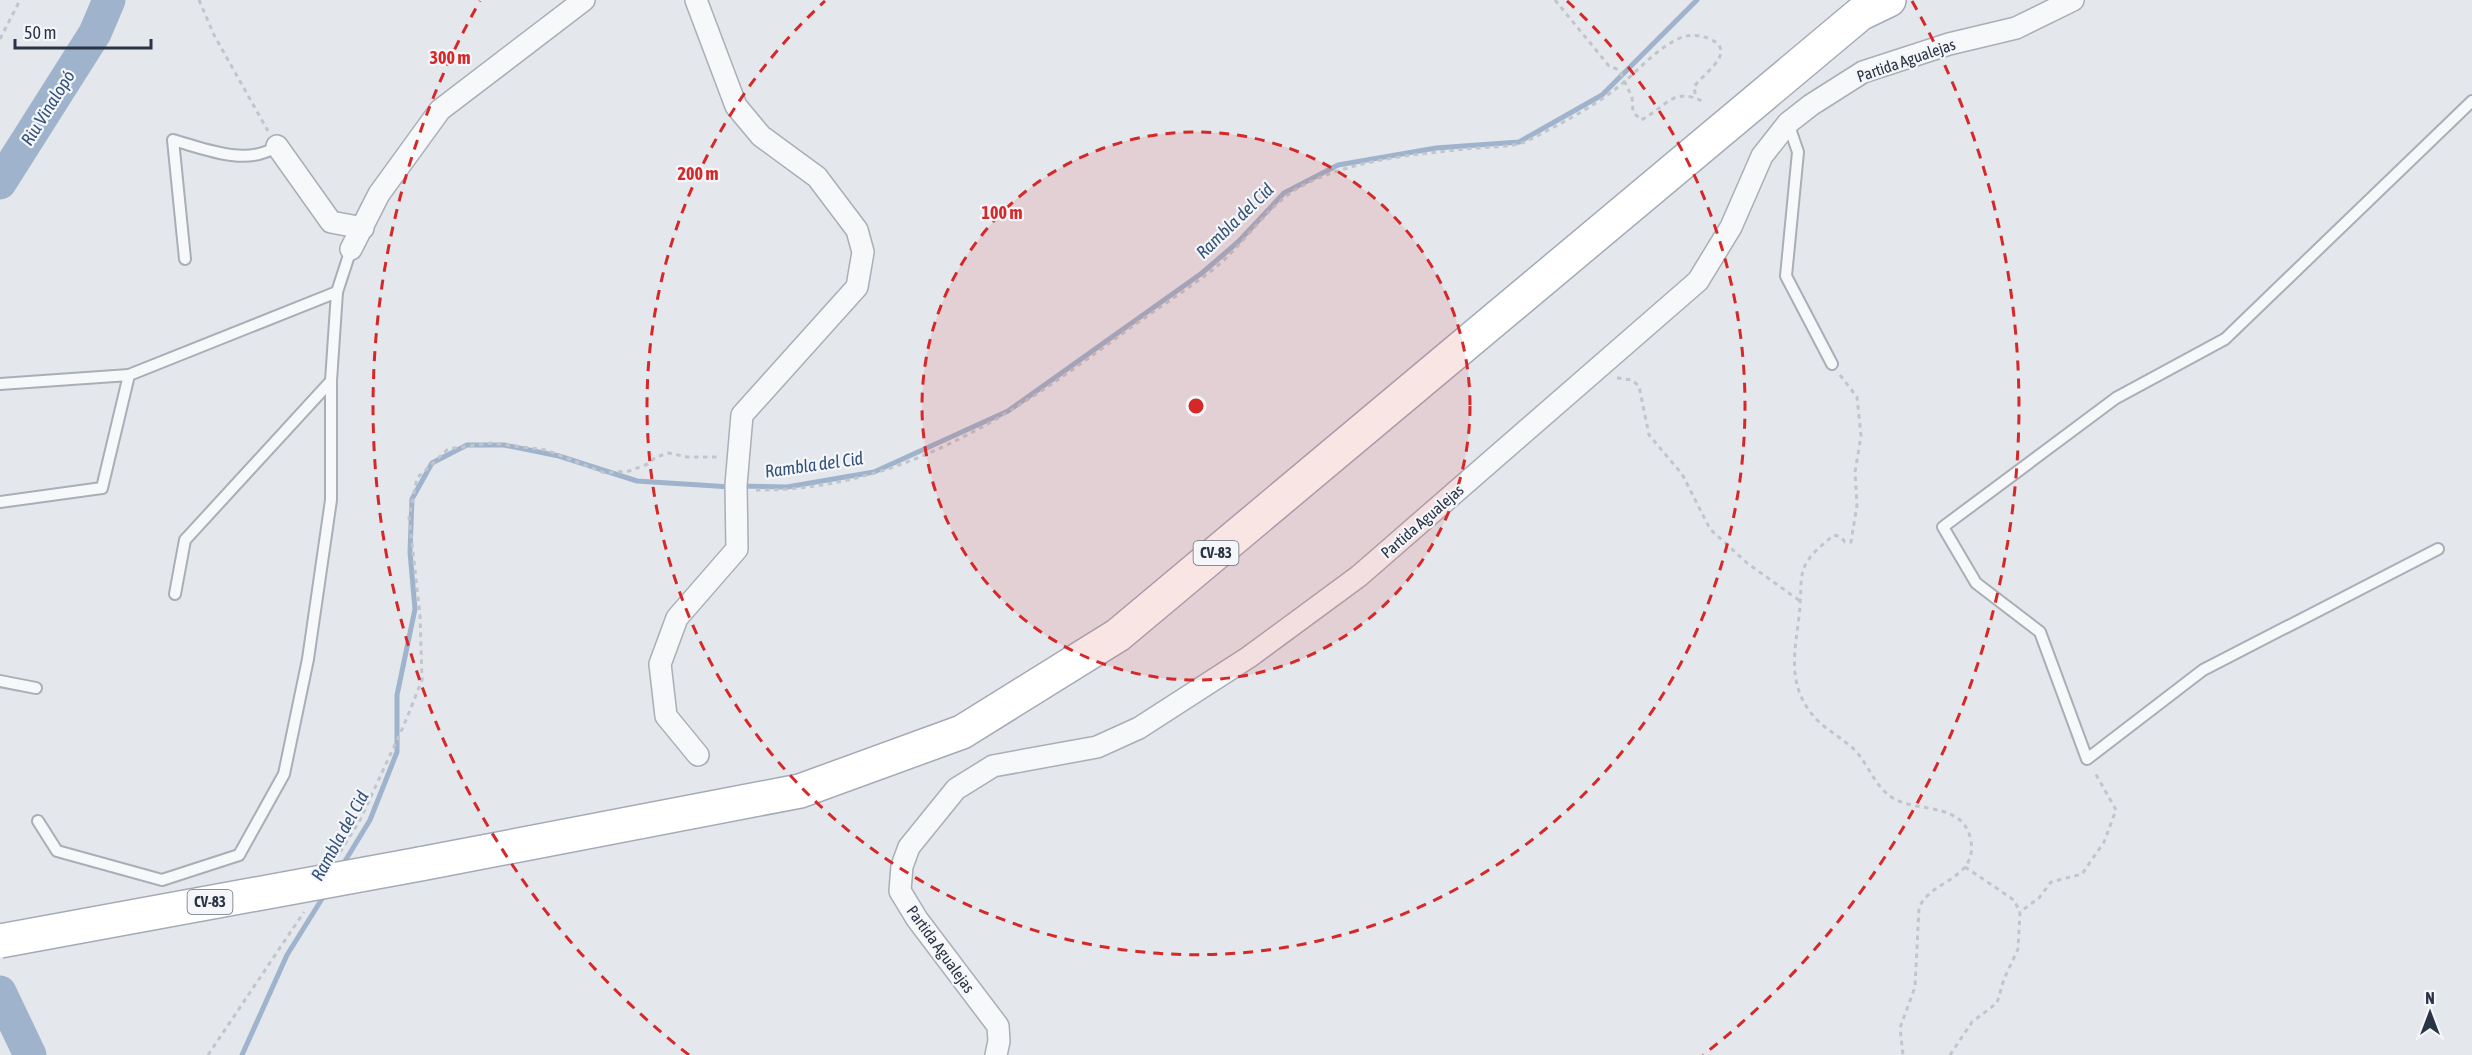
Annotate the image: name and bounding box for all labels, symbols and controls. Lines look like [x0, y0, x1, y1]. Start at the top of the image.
scale bar [15, 12, 152, 50]
text: 50 m [24, 22, 56, 43]
street label: Partida Agualejas [1854, 35, 1958, 86]
text: 300 m [430, 47, 470, 68]
water label: Riu Vinalopó [16, 66, 79, 149]
text: 200 m [678, 163, 718, 184]
water label: Rambla del Cid [1192, 178, 1278, 263]
text: 100 m [982, 202, 1022, 223]
centre of rings [1186, 396, 1206, 416]
water label: Rambla del Cid [763, 447, 865, 482]
street label: Partida Agualejas [1377, 480, 1468, 562]
road number: CV-83 [1194, 541, 1238, 565]
water label: Rambla del Cid [306, 787, 373, 884]
road number: CV-83 [188, 890, 232, 914]
street label: Partida Agualejas [903, 902, 979, 997]
north arrow [2400, 983, 2460, 1043]
text: N [2425, 989, 2435, 1007]

